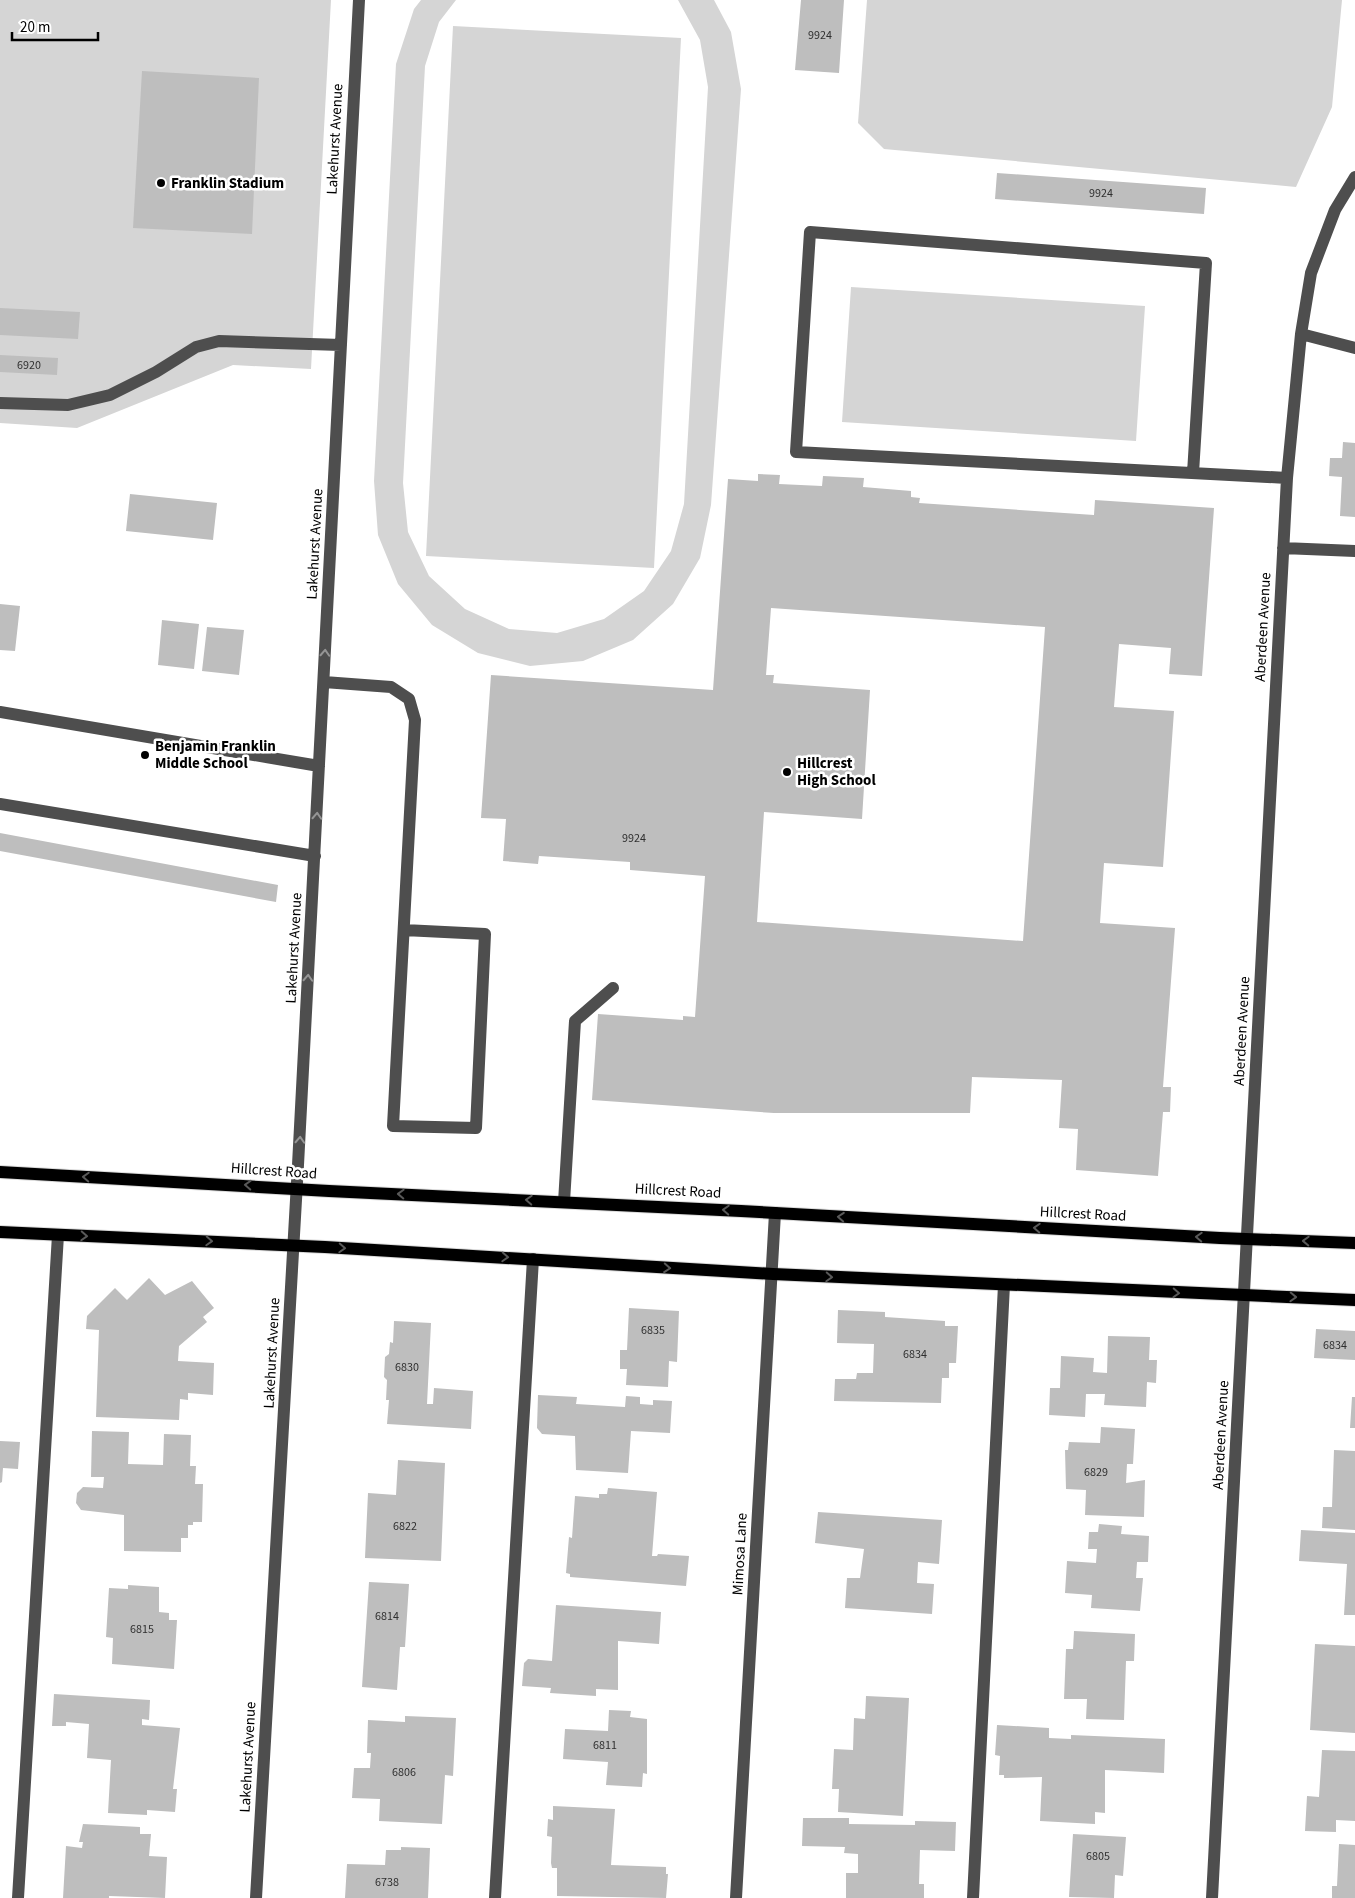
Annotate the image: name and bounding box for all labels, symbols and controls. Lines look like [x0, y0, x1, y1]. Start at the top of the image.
scale bar [12, 10, 99, 42]
text: 20 m [20, 17, 50, 38]
house number: 9924 [808, 27, 832, 44]
street label: Lakehurst Avenue [322, 83, 348, 195]
place label: Franklin Stadium [171, 173, 284, 194]
marker: Franklin Stadium [155, 177, 167, 189]
house number: 9924 [1089, 185, 1113, 202]
house number: 6920 [17, 357, 41, 374]
street label: Lakehurst Avenue [302, 488, 328, 600]
street label: Aberdeen Avenue [1250, 572, 1276, 682]
one-way arrow [320, 649, 331, 657]
place label: Benjamin Franklin Middle School [155, 736, 276, 774]
marker: Benjamin Franklin Middle School [139, 749, 151, 761]
place label: Hillcrest High School [797, 753, 876, 791]
marker: Hillcrest High School [781, 766, 793, 778]
one-way arrow [311, 811, 322, 819]
house number: 9924 [622, 830, 646, 847]
street label: Lakehurst Avenue [281, 892, 307, 1004]
one-way arrow [303, 974, 314, 982]
street label: Aberdeen Avenue [1229, 976, 1255, 1086]
one-way arrow [294, 1136, 305, 1144]
street label: Hillcrest Road [230, 1158, 318, 1184]
one-way arrow [82, 1171, 90, 1182]
street label: Hillcrest Road [634, 1178, 722, 1204]
one-way arrow [244, 1180, 252, 1191]
one-way arrow [397, 1189, 405, 1199]
one-way arrow [525, 1194, 533, 1205]
street label: Hillcrest Road [1039, 1201, 1127, 1227]
one-way arrow [722, 1204, 730, 1215]
one-way arrow [837, 1211, 845, 1222]
one-way arrow [1033, 1222, 1041, 1233]
one-way arrow [80, 1230, 88, 1241]
one-way arrow [1195, 1232, 1203, 1243]
one-way arrow [205, 1236, 213, 1247]
one-way arrow [1302, 1236, 1310, 1247]
one-way arrow [339, 1242, 347, 1253]
one-way arrow [501, 1252, 509, 1263]
one-way arrow [663, 1262, 671, 1273]
one-way arrow [825, 1271, 833, 1282]
one-way arrow [1172, 1287, 1180, 1298]
one-way arrow [1289, 1292, 1297, 1303]
street label: Lakehurst Avenue [259, 1297, 285, 1409]
house number: 6835 [641, 1322, 665, 1339]
house number: 6834 [1323, 1337, 1347, 1354]
house number: 6834 [903, 1346, 927, 1363]
house number: 6830 [395, 1359, 419, 1376]
street label: Aberdeen Avenue [1208, 1380, 1234, 1490]
house number: 6829 [1084, 1464, 1108, 1481]
street label: Mimosa Lane [727, 1512, 753, 1596]
house number: 6822 [393, 1518, 417, 1535]
house number: 6814 [375, 1608, 399, 1625]
house number: 6815 [130, 1621, 154, 1638]
street label: Lakehurst Avenue [235, 1701, 261, 1813]
house number: 6811 [593, 1737, 617, 1754]
house number: 6806 [392, 1764, 416, 1781]
house number: 6805 [1086, 1848, 1110, 1865]
house number: 6738 [375, 1874, 399, 1891]

